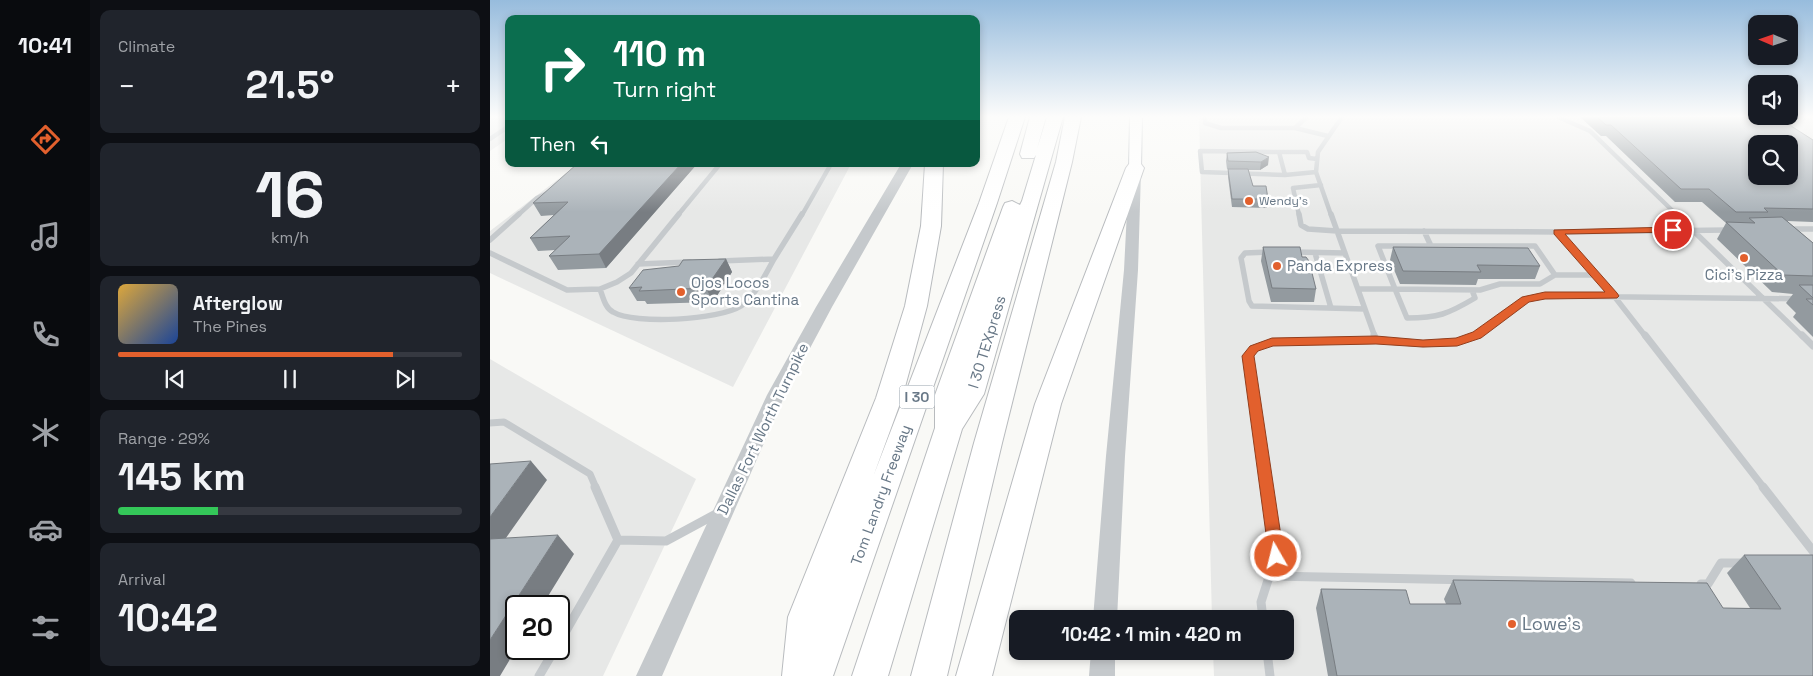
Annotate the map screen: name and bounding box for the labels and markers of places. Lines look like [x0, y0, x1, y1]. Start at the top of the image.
place label: Wendy's [1259, 193, 1308, 209]
marker: Wendy's [1243, 195, 1255, 207]
pin [1652, 209, 1694, 251]
marker: Cici’s Pizza [1738, 252, 1750, 264]
place label: Panda Express [1287, 256, 1393, 275]
marker: Panda Express [1271, 260, 1283, 272]
place label: Cici’s Pizza [1705, 265, 1784, 284]
place label: Ojos Locos Sports Cantina [691, 273, 799, 309]
marker: Ojos Locos Sports Cantina [675, 286, 687, 298]
place label: Lowe's [1522, 612, 1581, 635]
marker: Lowe's [1506, 618, 1518, 630]

